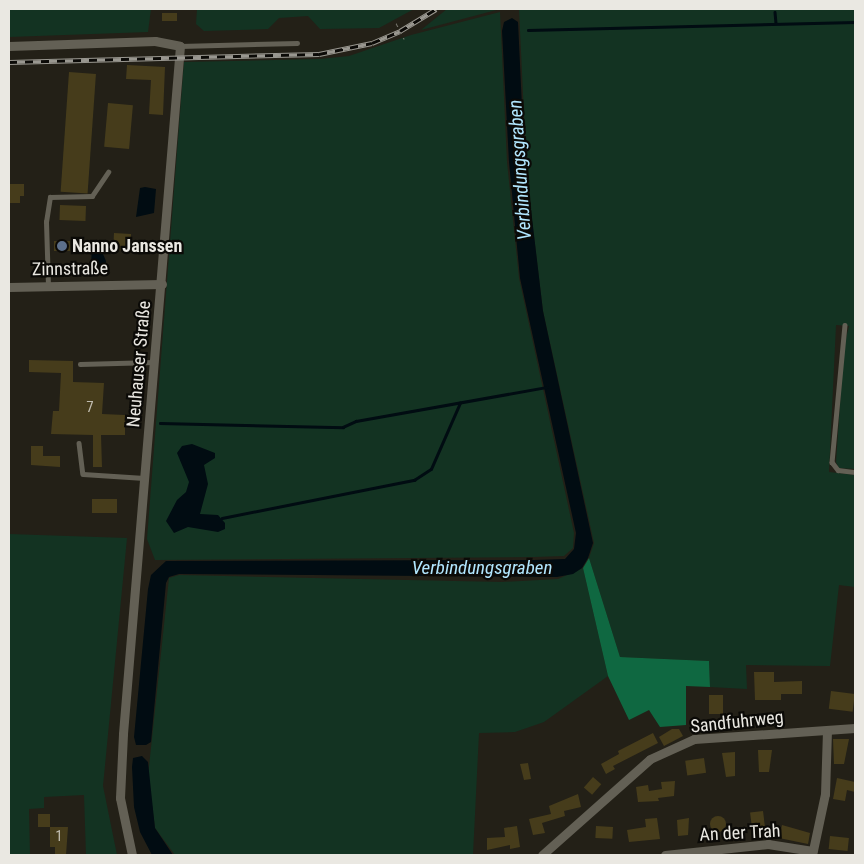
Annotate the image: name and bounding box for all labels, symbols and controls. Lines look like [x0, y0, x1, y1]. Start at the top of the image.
water label: Verbindungsgraben [504, 99, 536, 241]
place label: Nanno Janssen [72, 235, 182, 257]
marker: Nanno Janssen [56, 240, 68, 252]
street label: Zinnstraße [32, 258, 108, 280]
street label: Neuhauser Straße [123, 300, 155, 428]
house number: 7 [86, 399, 94, 417]
water label: Verbindungsgraben [412, 557, 552, 579]
street label: Sandfuhrweg [689, 706, 785, 738]
street label: An der Trah [699, 820, 781, 846]
house number: 1 [55, 828, 63, 846]

